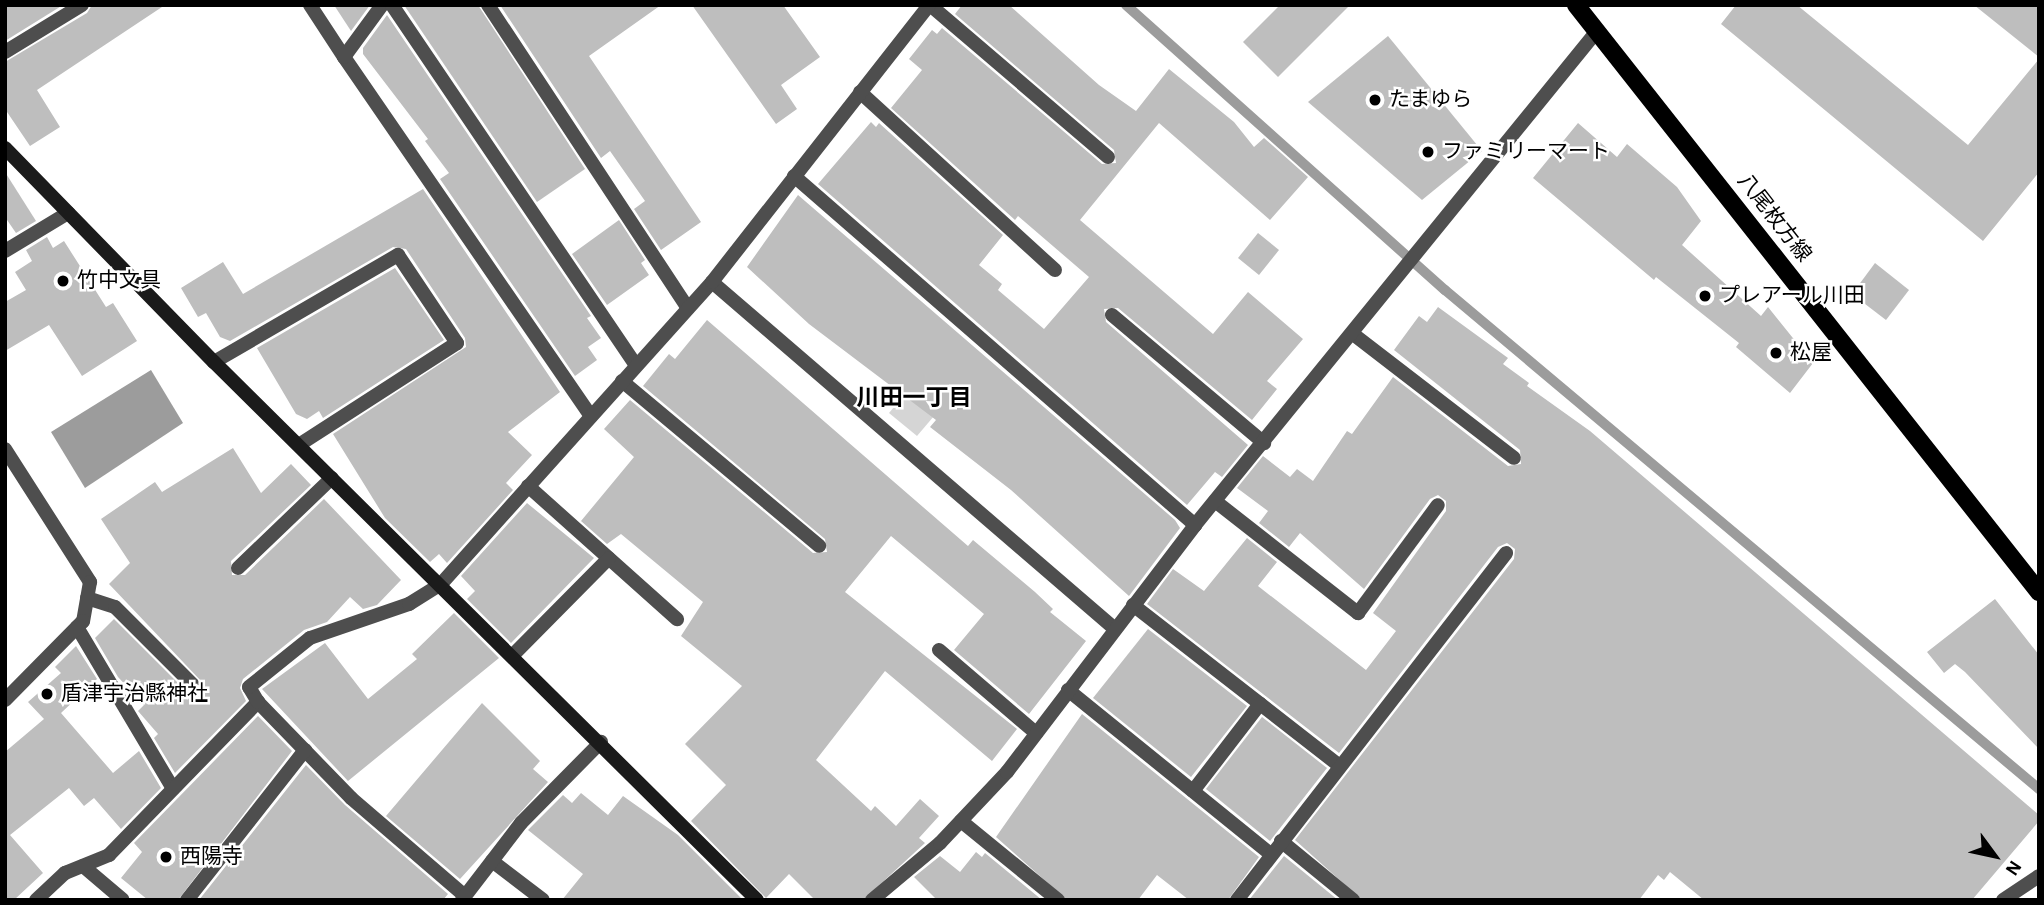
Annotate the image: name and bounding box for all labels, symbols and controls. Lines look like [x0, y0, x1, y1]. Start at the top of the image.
place label: たまゆら [1389, 87, 1473, 113]
marker: たまゆら [1367, 92, 1383, 108]
place label: ファミリーマート [1442, 139, 1610, 165]
marker: ファミリーマート [1420, 144, 1436, 160]
street label: 八尾枚方線 [1732, 169, 1816, 267]
place label: 竹中文具 [77, 268, 161, 294]
marker: 竹中文具 [55, 273, 71, 289]
place label: プレアール川田 [1719, 283, 1865, 309]
marker: プレアール川田 [1697, 288, 1713, 304]
place label: 松屋 [1790, 340, 1832, 366]
marker: 松屋 [1768, 345, 1784, 361]
district label: 川田一丁目 [857, 385, 971, 413]
place label: 盾津宇治縣神社 [61, 681, 208, 707]
marker: 盾津宇治縣神社 [39, 686, 55, 702]
north arrow [1960, 821, 2030, 891]
place label: 西陽寺 [180, 844, 243, 870]
marker: 西陽寺 [158, 849, 174, 865]
text: N [2001, 857, 2025, 878]

